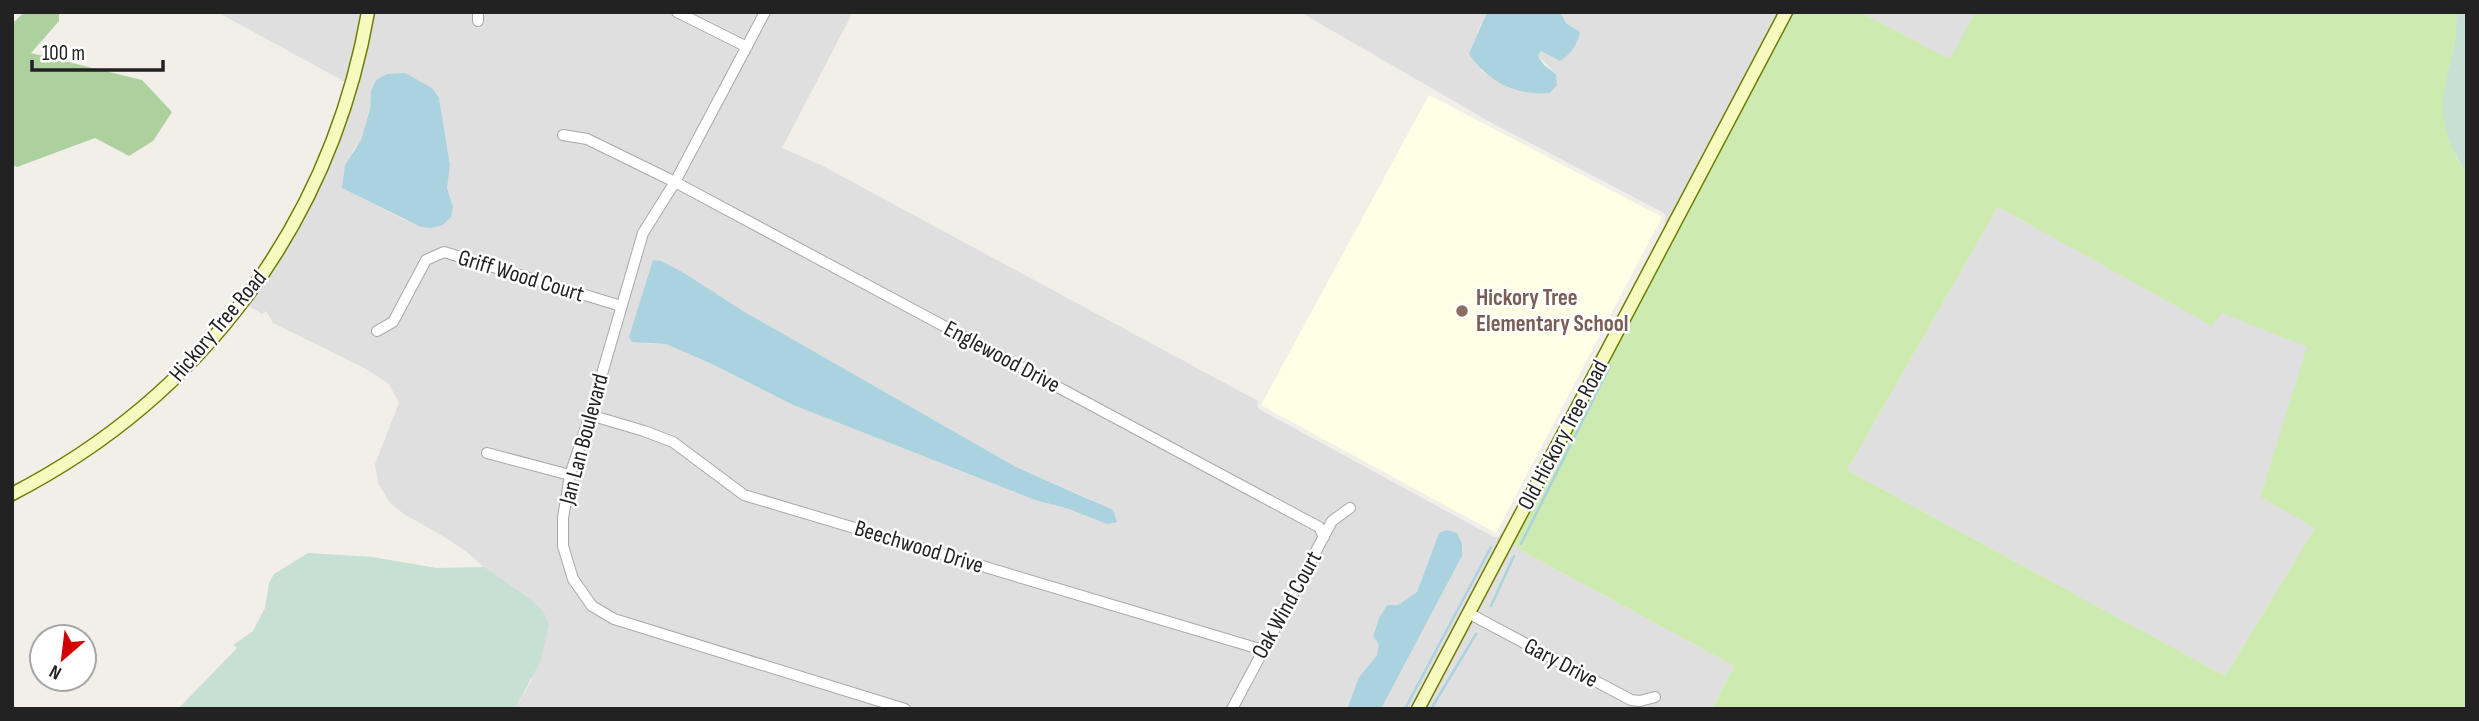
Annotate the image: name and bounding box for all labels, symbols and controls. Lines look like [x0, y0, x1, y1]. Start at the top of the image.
scale bar [32, 28, 163, 72]
text: 100 m [42, 41, 85, 66]
street label: Griff Wood Court [455, 244, 587, 308]
street label: Hickory Tree Road [163, 265, 273, 387]
place label: Hickory Tree Elementary School [1476, 284, 1628, 338]
marker: Hickory Tree Elementary School [1454, 303, 1470, 319]
street label: Englewood Drive [939, 315, 1065, 399]
street label: Old Hickory Tree Road [1512, 355, 1614, 515]
street label: Jan Lan Boulevard [553, 371, 615, 508]
street label: Beechwood Drive [851, 514, 987, 580]
street label: Oak Wind Court [1246, 546, 1328, 664]
north arrow [28, 623, 98, 693]
street label: Gary Drive [1519, 632, 1603, 694]
text: N [46, 659, 66, 684]

